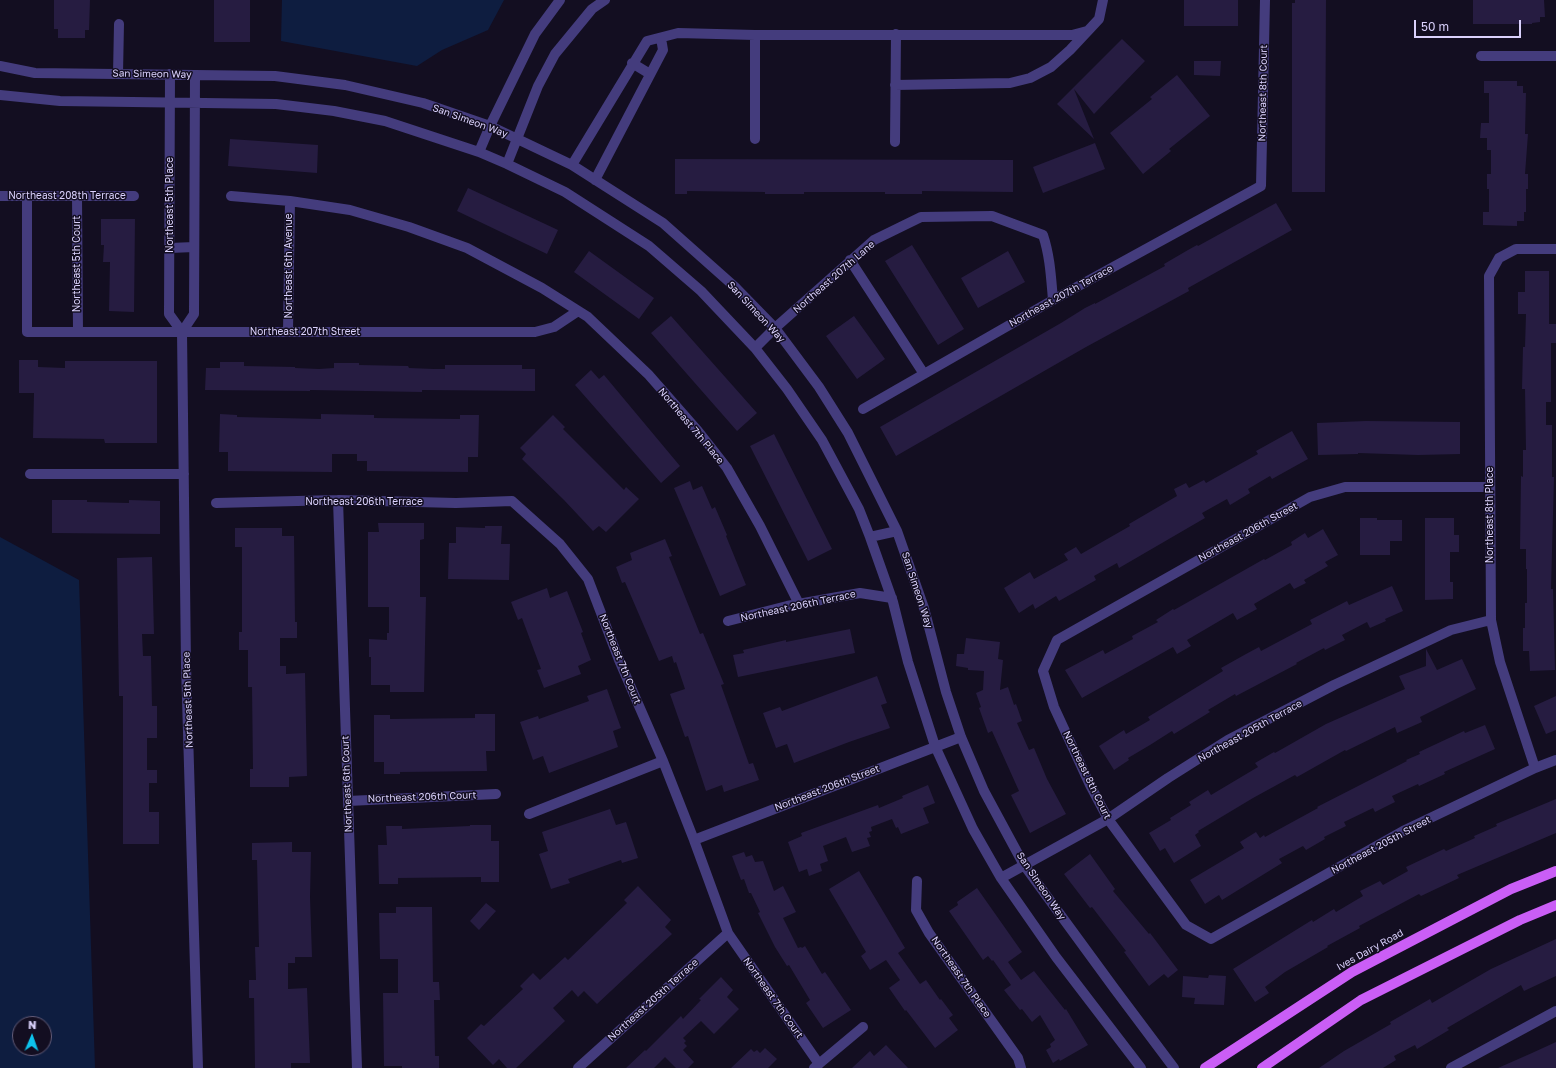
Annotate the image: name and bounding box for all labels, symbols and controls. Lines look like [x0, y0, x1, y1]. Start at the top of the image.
scale bar [1416, 12, 1523, 38]
text: 50 m [1421, 19, 1449, 34]
street label: Northeast 8th Court [1256, 45, 1270, 141]
street label: San Simeon Way [112, 67, 192, 81]
street label: San Simeon Way [431, 102, 509, 140]
street label: Northeast 5th Place [164, 157, 176, 253]
street label: Northeast 208th Terrace [8, 190, 126, 202]
street label: Northeast 6th Avenue [283, 213, 295, 319]
street label: Northeast 5th Court [71, 216, 83, 312]
street label: Northeast 207th Lane [791, 238, 877, 316]
street label: Northeast 207th Terrace [1007, 262, 1115, 330]
street label: San Simeon Way [725, 279, 787, 345]
street label: Northeast 207th Street [250, 326, 360, 338]
street label: Northeast 7th Place [656, 385, 726, 467]
street label: Northeast 8th Place [1484, 467, 1496, 563]
street label: Northeast 206th Terrace [305, 496, 423, 508]
street label: Northeast 206th Street [1196, 500, 1300, 564]
street label: San Simeon Way [899, 550, 935, 630]
street label: Northeast 206th Terrace [739, 588, 857, 624]
street label: Northeast 7th Court [596, 612, 644, 706]
street label: Northeast 5th Place [180, 652, 196, 748]
street label: Northeast 205th Terrace [1196, 697, 1304, 765]
street label: Northeast 8th Court [1060, 729, 1114, 821]
street label: Northeast 6th Court [339, 735, 355, 833]
street label: Northeast 206th Street [773, 762, 881, 814]
street label: Northeast 206th Court [367, 789, 477, 805]
street label: Northeast 205th Street [1329, 814, 1433, 876]
street label: San Simeon Way [1014, 850, 1068, 922]
street label: Ives Dairy Road [1335, 927, 1405, 973]
street label: Northeast 7th Place [929, 934, 993, 1020]
street label: Northeast 7th Court [741, 955, 805, 1041]
street label: Northeast 205th Terrace [605, 956, 701, 1044]
north arrow [12, 1016, 52, 1056]
text: N [28, 1018, 37, 1031]

